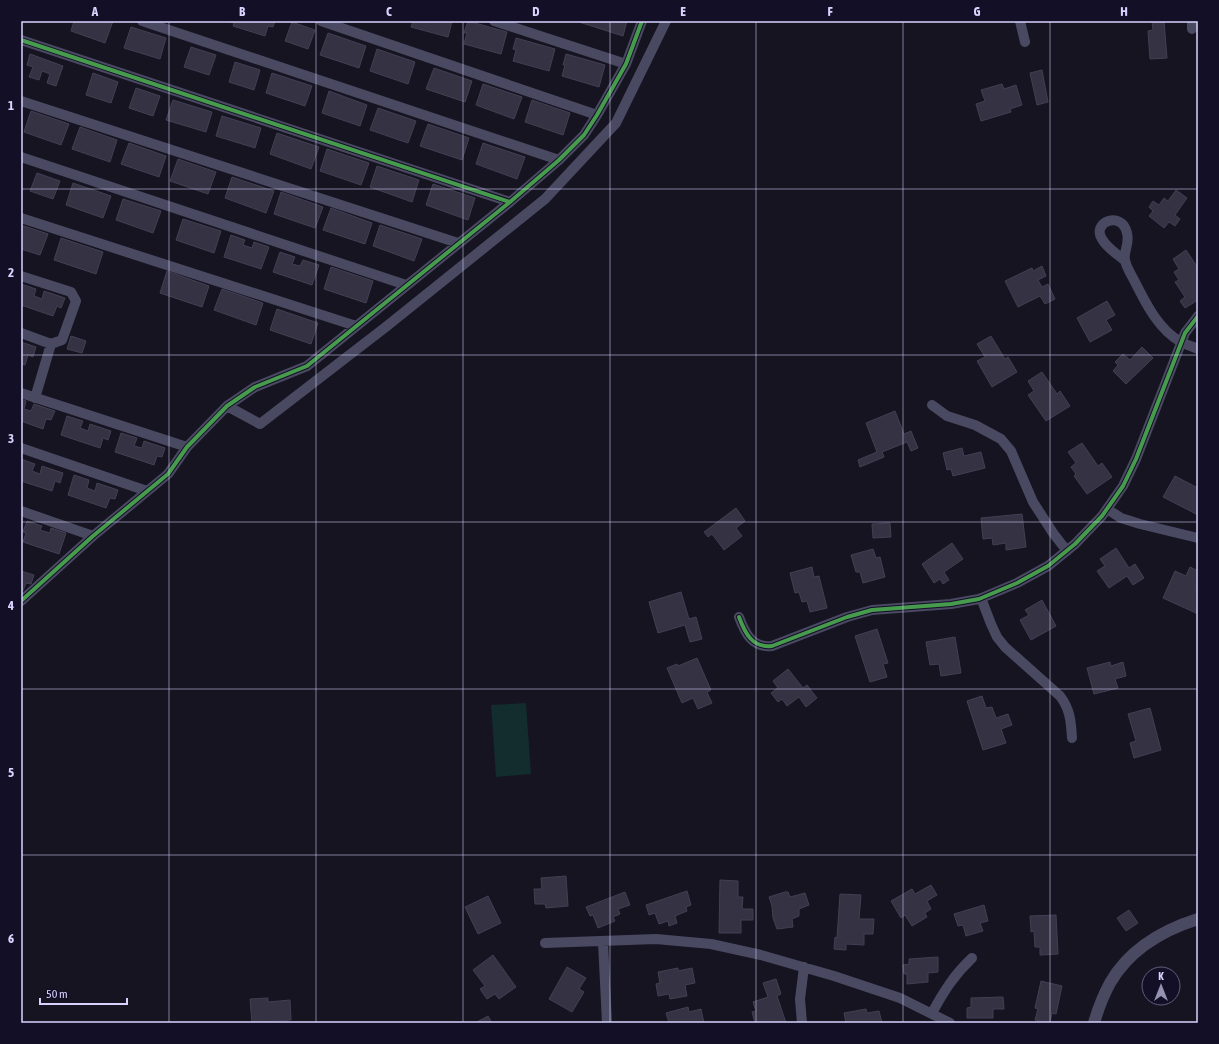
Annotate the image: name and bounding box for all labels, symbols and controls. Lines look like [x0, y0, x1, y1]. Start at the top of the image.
text: A [91, 4, 99, 19]
text: B [239, 4, 246, 19]
text: C [386, 4, 392, 19]
text: D [532, 4, 540, 19]
text: E [680, 4, 686, 19]
text: F [827, 4, 833, 19]
text: G [974, 4, 981, 19]
text: H [1120, 4, 1128, 19]
text: 1 [8, 98, 14, 113]
text: 2 [8, 265, 14, 280]
text: 3 [8, 431, 14, 446]
text: 4 [7, 598, 14, 613]
text: 5 [8, 765, 14, 780]
text: 6 [8, 931, 14, 946]
north arrow [1141, 966, 1181, 1006]
text: K [1158, 970, 1164, 982]
scale bar [40, 980, 127, 1006]
text: 50 m [46, 987, 68, 1001]

